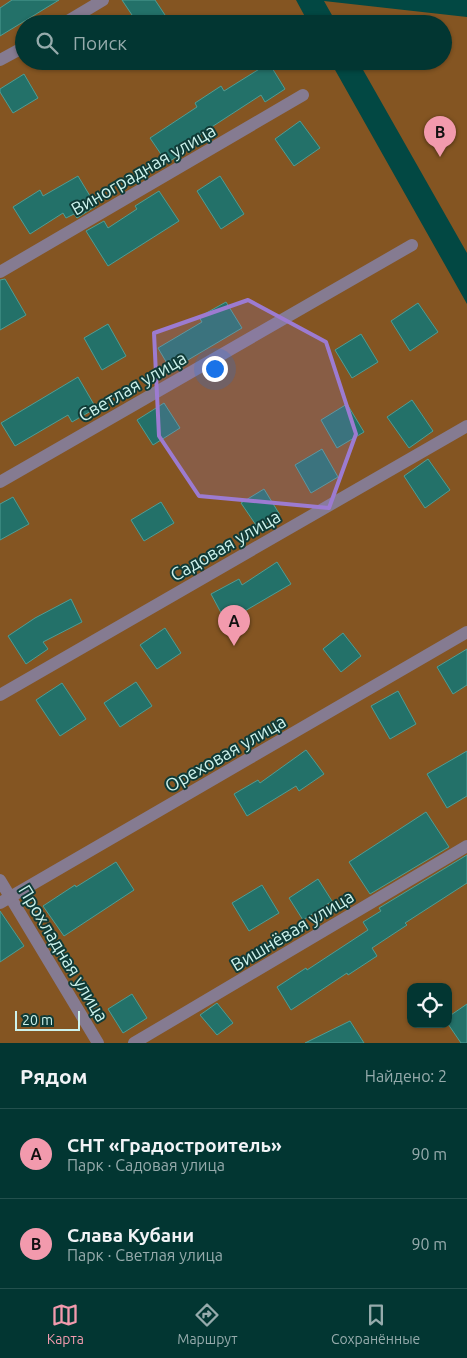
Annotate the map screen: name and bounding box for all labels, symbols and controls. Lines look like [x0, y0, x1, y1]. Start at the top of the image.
search box [15, 15, 452, 70]
icon: search [33, 29, 61, 57]
text: Поиск [73, 32, 127, 54]
pin: B [424, 116, 456, 157]
street label: Виноградная улица [67, 119, 219, 219]
street label: Светлая улица [74, 347, 190, 425]
your location [202, 356, 228, 382]
street label: Садовая улица [166, 505, 284, 585]
pin: A [218, 605, 250, 646]
street label: Ореховая улица [161, 710, 289, 796]
street label: Прохладная улица [15, 881, 113, 1025]
street label: Вишнёвая улица [227, 886, 357, 974]
map controls [407, 983, 452, 1028]
button: locate [407, 983, 452, 1028]
scale bar [15, 1008, 80, 1031]
text: 20 m [22, 1012, 53, 1028]
text: Рядом [20, 1064, 88, 1088]
text: Найдено: 2 [365, 1067, 447, 1085]
text: СНТ «Градостроитель» [67, 1134, 282, 1156]
text: A [30, 1145, 42, 1163]
text: 90 m [411, 1145, 447, 1163]
text: Парк · Садовая улица [67, 1156, 225, 1174]
text: Слава Кубани [67, 1224, 194, 1246]
text: B [31, 1235, 41, 1253]
text: 90 m [411, 1235, 447, 1253]
text: Парк · Светлая улица [67, 1246, 223, 1264]
tab: Карта [47, 1301, 84, 1347]
tab: Маршрут [177, 1301, 238, 1347]
tab: Сохранённые [331, 1301, 420, 1347]

